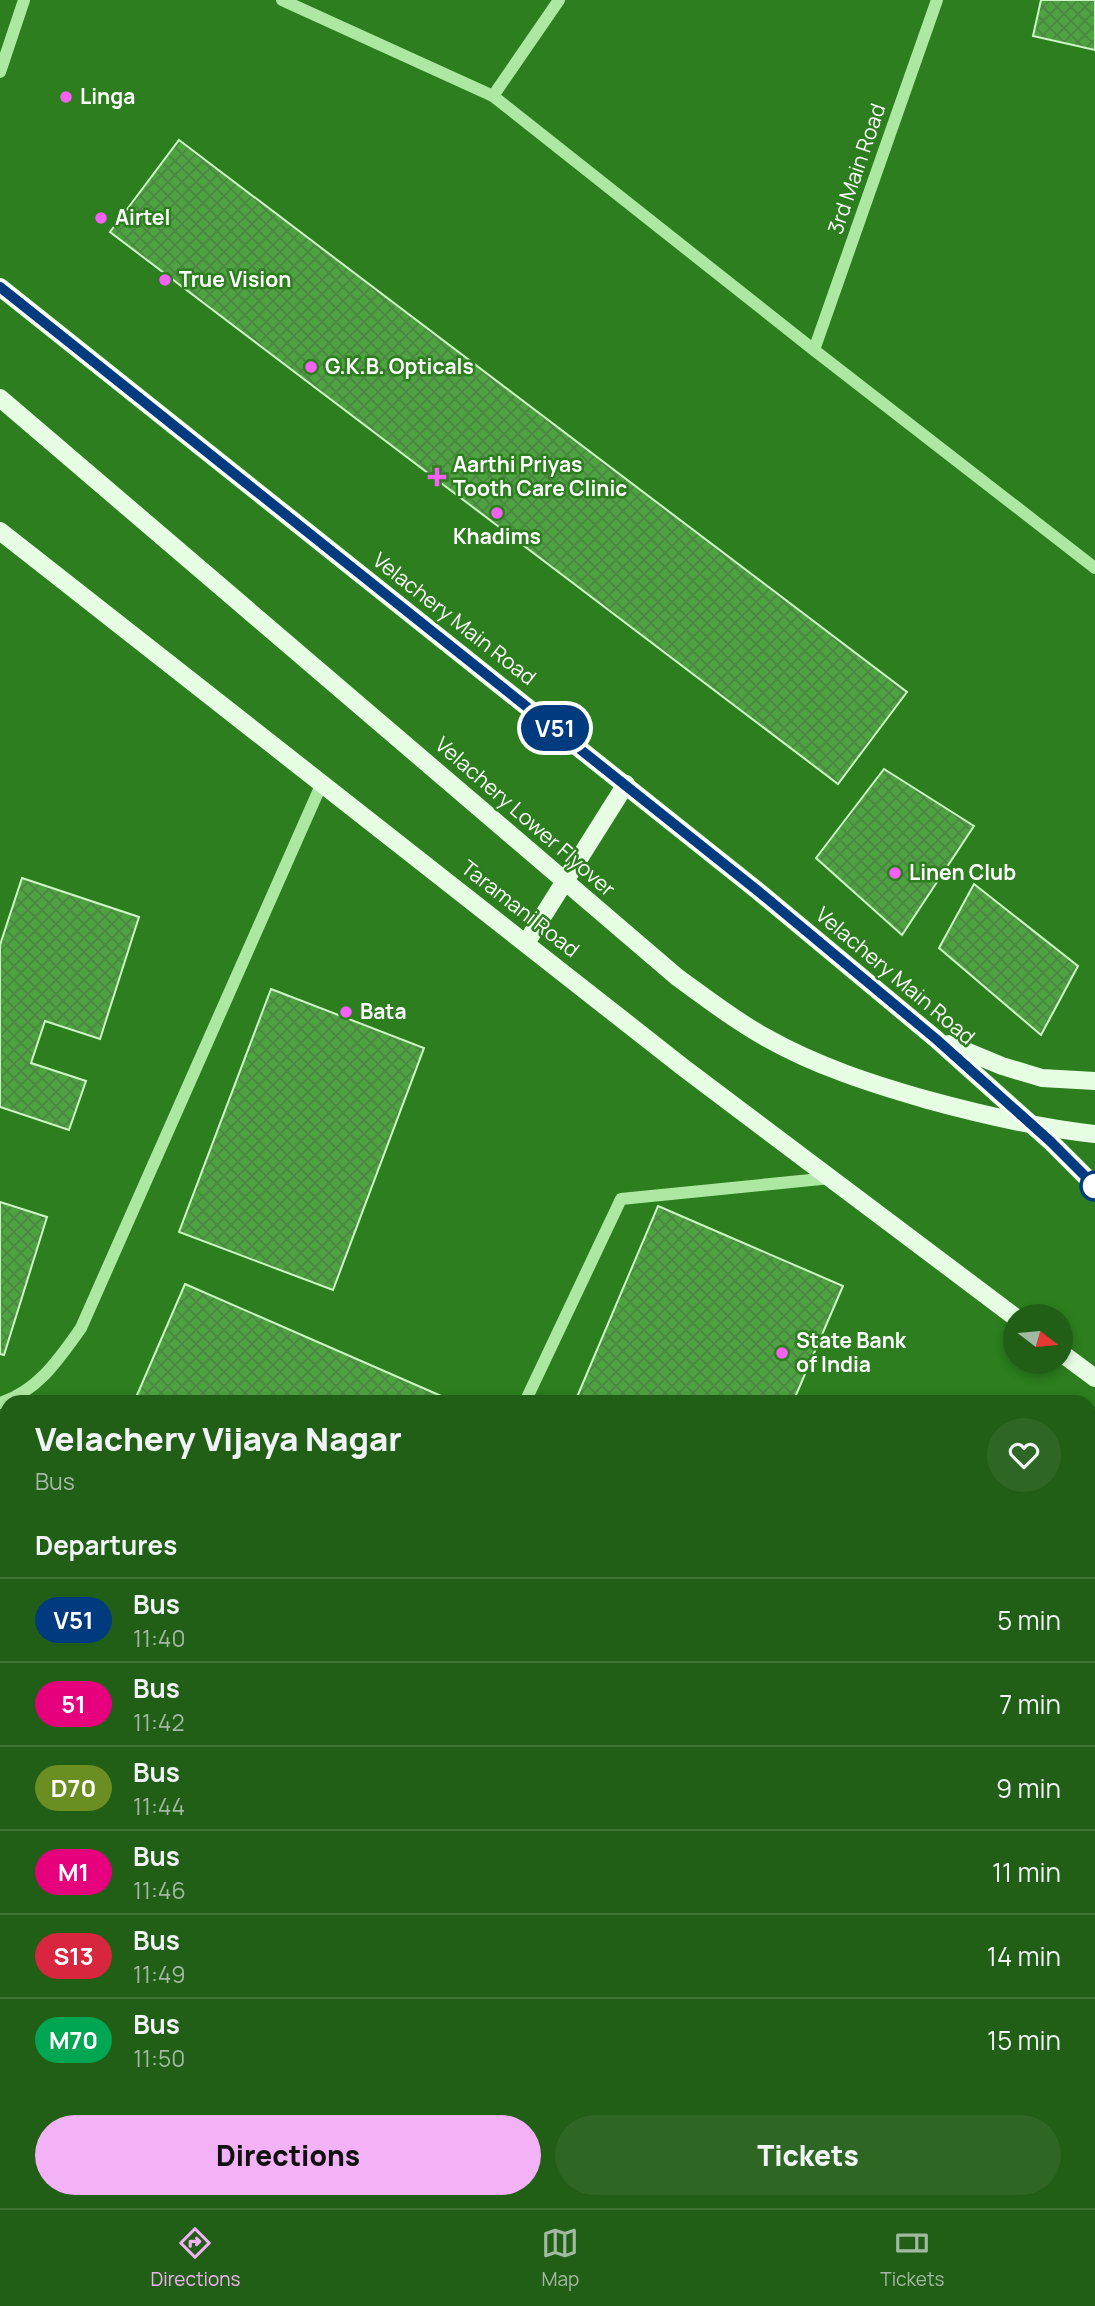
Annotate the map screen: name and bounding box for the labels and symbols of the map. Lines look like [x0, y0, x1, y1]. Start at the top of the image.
place label: Linga [80, 82, 135, 110]
marker: Linga [58, 89, 74, 105]
street label: 3rd Main Road [821, 100, 891, 238]
place label: Airtel [115, 203, 170, 231]
marker: Airtel [93, 210, 109, 226]
place label: True Vision [179, 265, 291, 293]
marker: True Vision [157, 272, 173, 288]
place label: G.K.B. Opticals [325, 352, 474, 380]
marker: G.K.B. Opticals [303, 359, 319, 375]
place label: Aarthi Priyas Tooth Care Clinic [453, 450, 627, 502]
marker: Aarthi Priyas Tooth Care Clinic [427, 467, 447, 487]
marker: Khadims [489, 505, 505, 521]
place label: Khadims [453, 522, 541, 550]
street label: Velachery Main Road [367, 546, 542, 691]
line badge: V51 [515, 705, 595, 751]
street label: Velachery Lower Flyover [430, 730, 622, 903]
street label: Taramani Road [456, 853, 585, 963]
place label: Linen Club [909, 858, 1016, 886]
marker: Linen Club [887, 865, 903, 881]
street label: Velachery Main Road [810, 900, 981, 1050]
place label: Bata [360, 997, 407, 1025]
marker: Bata [338, 1004, 354, 1020]
unlabelled marker [1080, 1171, 1095, 1201]
north arrow [1003, 1304, 1073, 1374]
place label: State Bank of India [796, 1326, 907, 1378]
marker: State Bank of India [774, 1345, 790, 1361]

